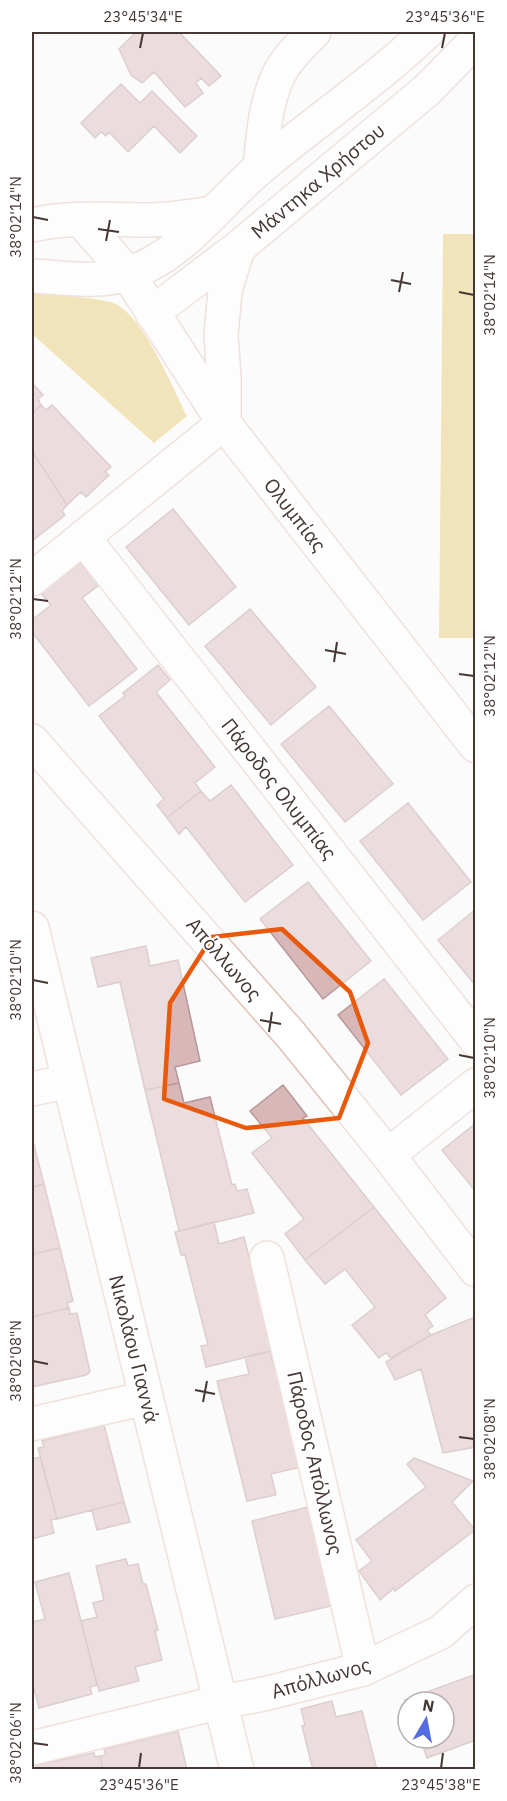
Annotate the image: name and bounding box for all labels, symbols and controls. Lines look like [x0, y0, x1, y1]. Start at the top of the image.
text: 23°45'34"E [103, 7, 183, 26]
text: 23°45'36"E [405, 7, 485, 26]
street label: Μάντηκα Χρήστου [245, 117, 390, 245]
text: 38°02'14"N [6, 176, 25, 258]
text: 38°02'14"N [480, 254, 499, 336]
street label: Ολυμπίας [258, 472, 333, 557]
text: 38°02'12"N [6, 558, 25, 640]
text: 38°02'12"N [480, 635, 499, 717]
street label: Πάροδος Ολυμπίας [216, 712, 343, 865]
street label: Απόλλωνος [181, 911, 268, 1006]
text: 38°02'10"N [6, 939, 25, 1021]
text: 38°02'10"N [480, 1017, 499, 1099]
street label: Νικολάου Γιαννά [103, 1272, 166, 1426]
text: 38°02'08"N [6, 1320, 25, 1402]
street label: Πάροδος Απόλλωνος [281, 1368, 350, 1558]
text: 38°02'08"N [480, 1398, 499, 1480]
street label: Απόλλωνος [268, 1650, 374, 1705]
north arrow [396, 1690, 456, 1750]
text: N [421, 1694, 436, 1716]
text: 38°02'06"N [6, 1702, 25, 1784]
text: 23°45'36"E [99, 1775, 179, 1794]
text: 23°45'38"E [401, 1775, 481, 1794]

